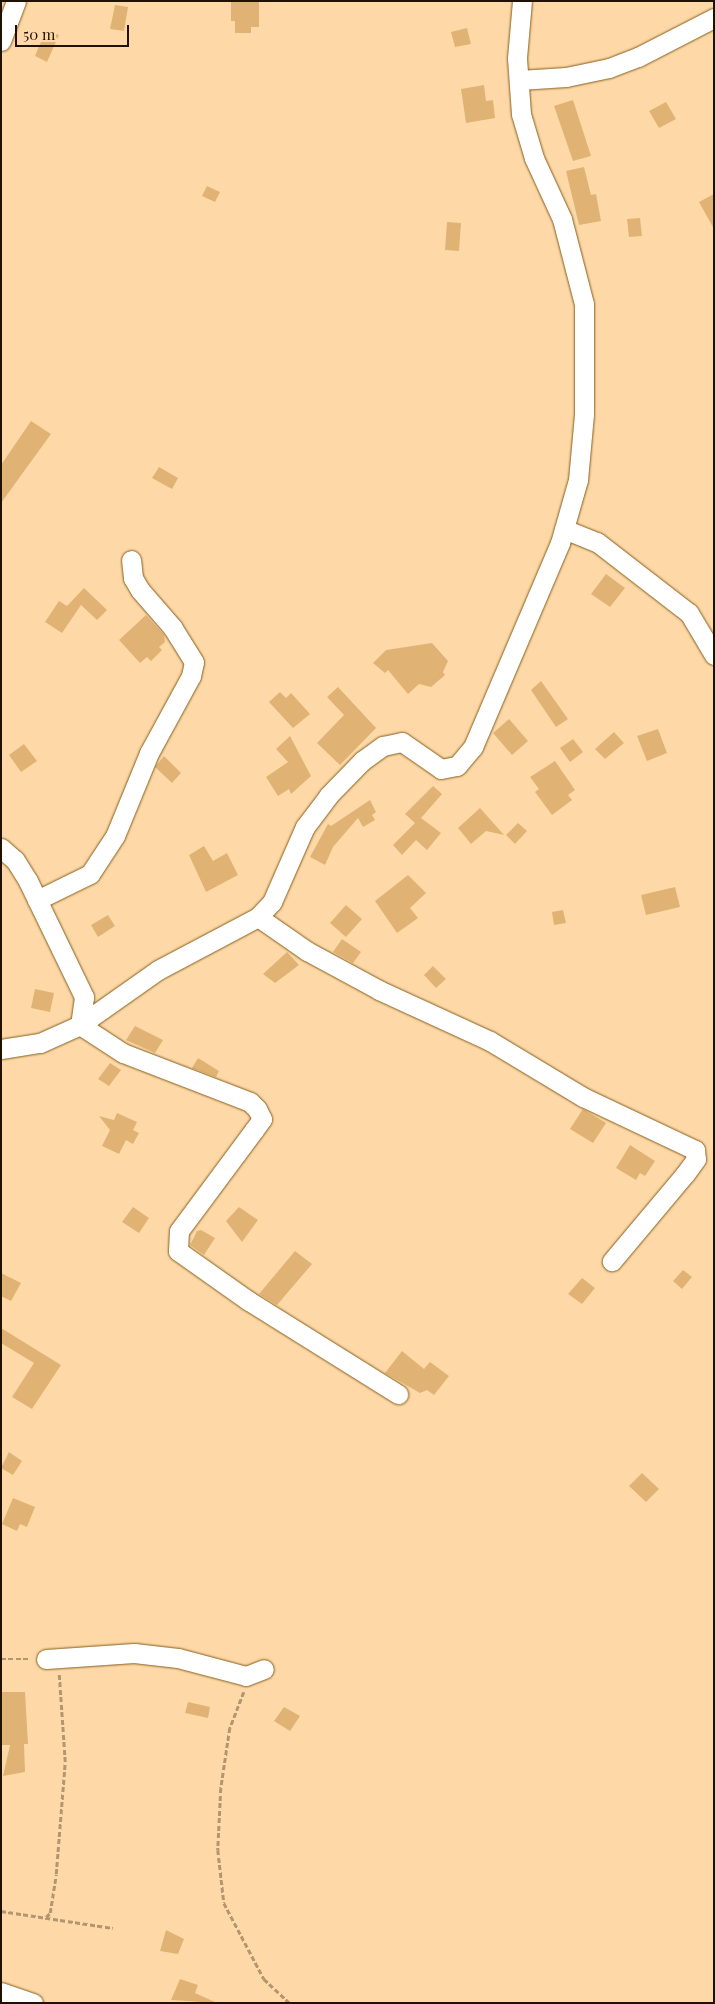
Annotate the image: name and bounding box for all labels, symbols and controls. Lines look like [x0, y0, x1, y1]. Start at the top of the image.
scale bar [18, 15, 131, 47]
text: 50 m [23, 24, 55, 44]

